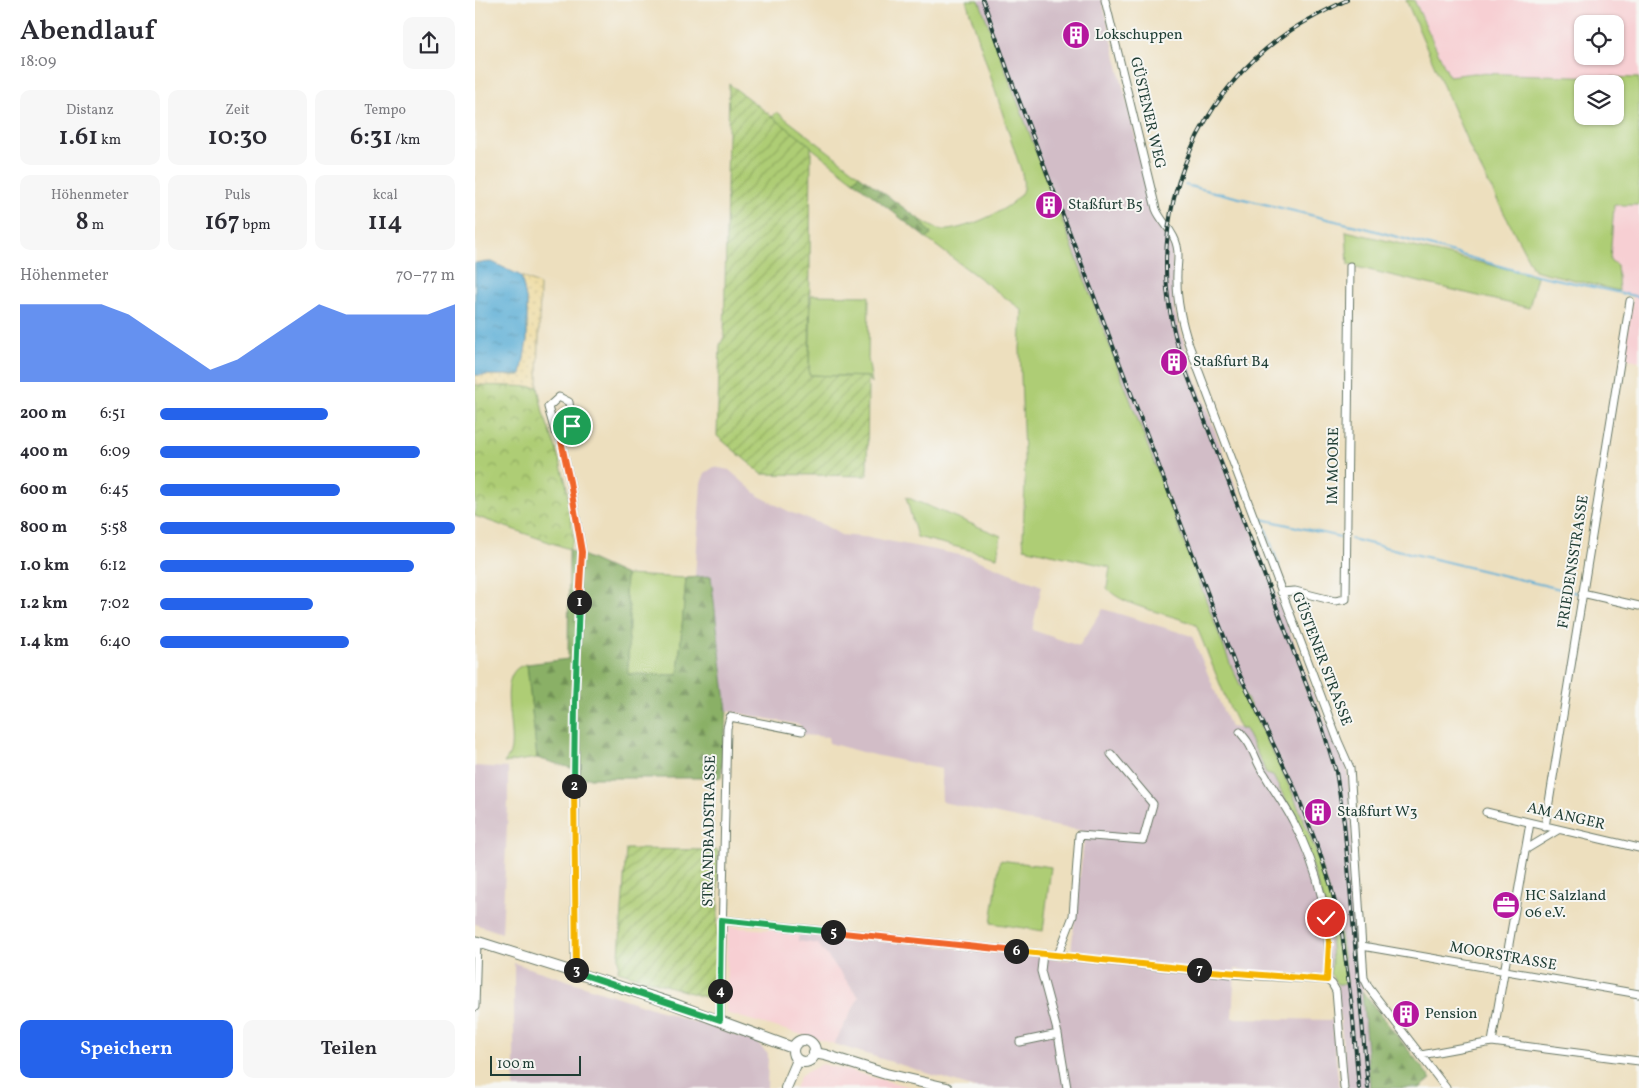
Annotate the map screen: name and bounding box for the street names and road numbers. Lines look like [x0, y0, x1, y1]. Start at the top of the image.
street label: GÜSTENER WEG [1124, 55, 1170, 171]
street label: IM MOORE [1323, 427, 1345, 505]
street label: FRIEDENSSTRASSE [1553, 494, 1595, 630]
street label: GÜSTENER STRASSE [1286, 589, 1356, 729]
street label: STRANDBADSTRASSE [698, 755, 722, 907]
street label: AM ANGER [1525, 798, 1607, 836]
street label: MOORSTRASSE [1448, 937, 1558, 977]

